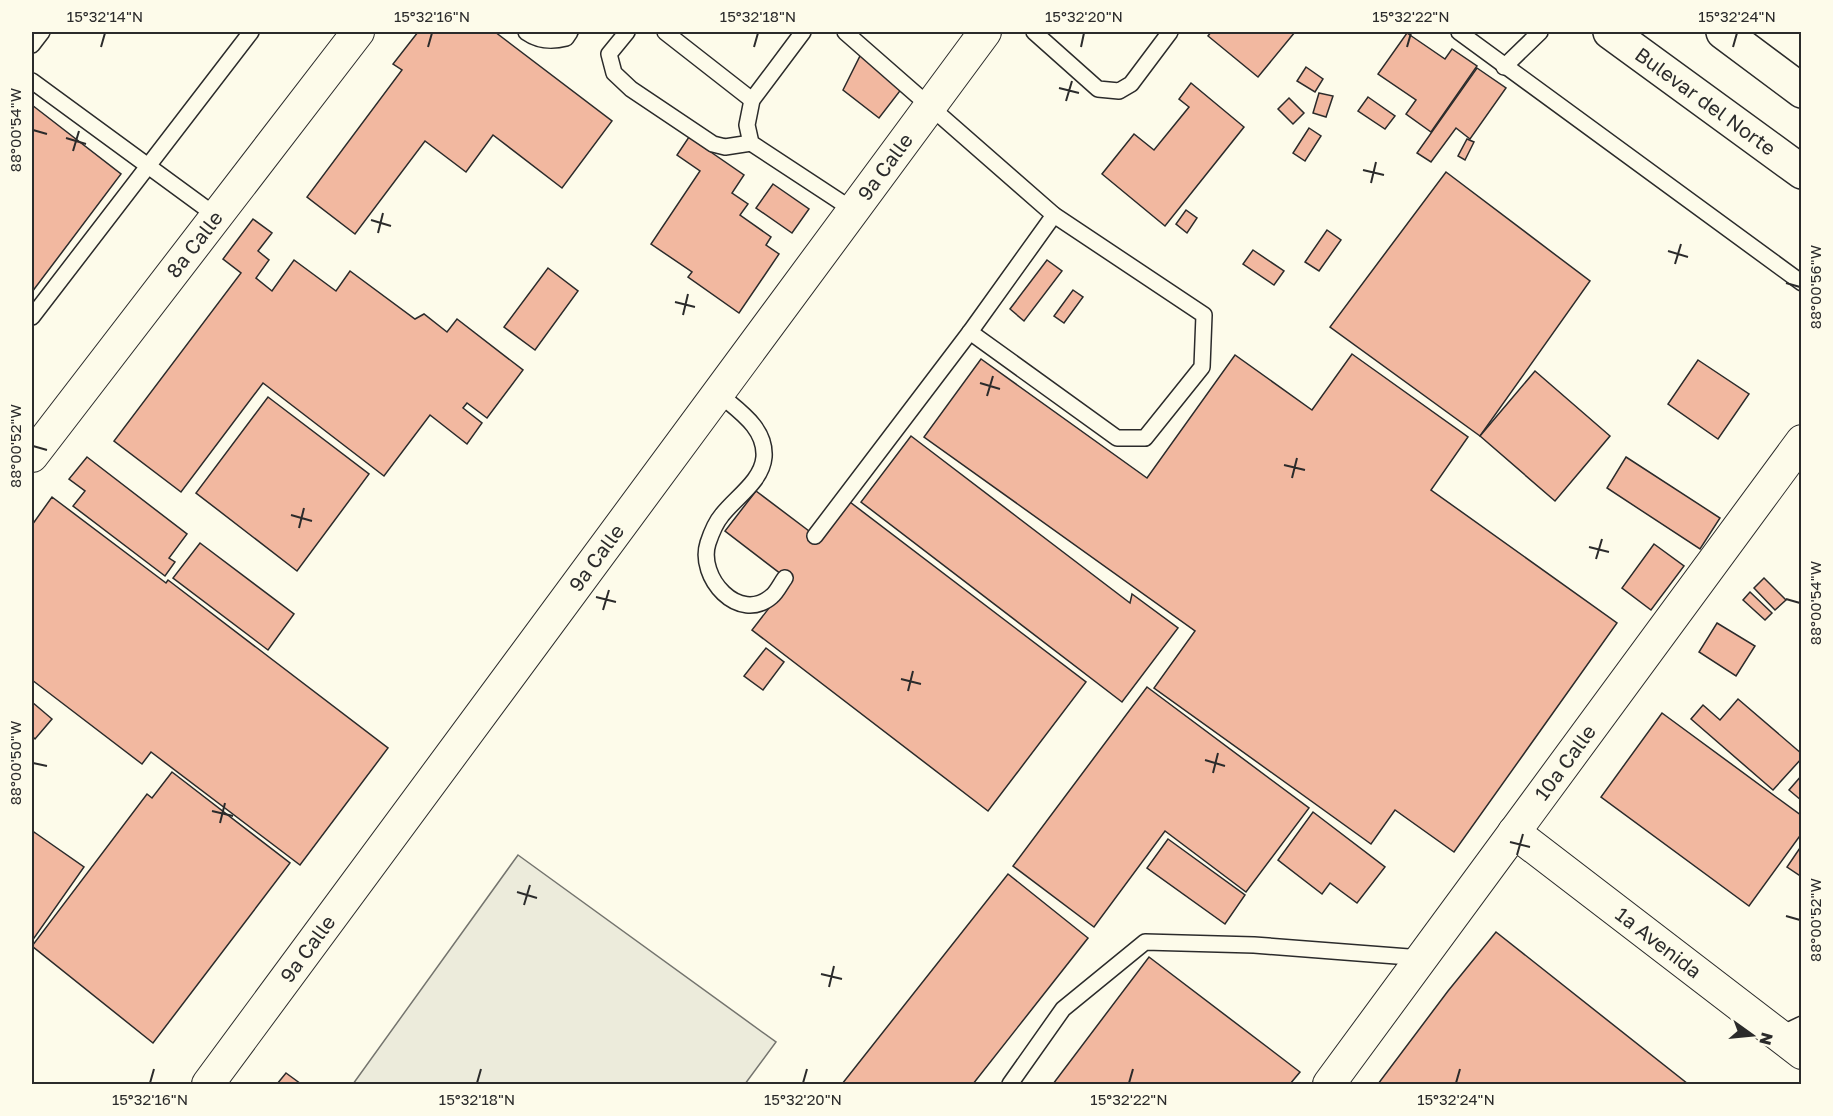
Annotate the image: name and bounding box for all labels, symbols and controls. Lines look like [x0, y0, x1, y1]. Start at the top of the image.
text: 15°32'14"N [67, 7, 143, 25]
text: 15°32'16"N [394, 7, 470, 25]
text: 15°32'18"N [720, 7, 796, 25]
text: 15°32'20"N [1045, 7, 1123, 25]
text: 15°32'22"N [1372, 7, 1450, 25]
text: 15°32'24"N [1698, 7, 1776, 25]
street label: Bulevar del Norte [1631, 42, 1781, 160]
text: 88°00'54"W [6, 88, 24, 172]
street label: 9a Calle [852, 128, 917, 205]
street label: 8a Calle [161, 206, 227, 282]
text: 88°00'56"W [1806, 245, 1824, 329]
text: 88°00'52"W [6, 404, 24, 488]
street label: 9a Calle [563, 519, 628, 596]
text: 88°00'54"W [1806, 561, 1824, 645]
street label: 10a Calle [1529, 720, 1600, 804]
text: 88°00'50"W [6, 721, 24, 805]
text: 88°00'52"W [1806, 878, 1824, 962]
street label: 1a Avenida [1611, 901, 1707, 983]
street label: 9a Calle [274, 910, 340, 987]
north arrow [1722, 1005, 1782, 1065]
text: N [1755, 1030, 1778, 1047]
text: 15°32'16"N [112, 1090, 188, 1108]
text: 15°32'18"N [439, 1090, 515, 1108]
text: 15°32'20"N [764, 1090, 842, 1108]
text: 15°32'22"N [1090, 1090, 1168, 1108]
text: 15°32'24"N [1417, 1090, 1495, 1108]

